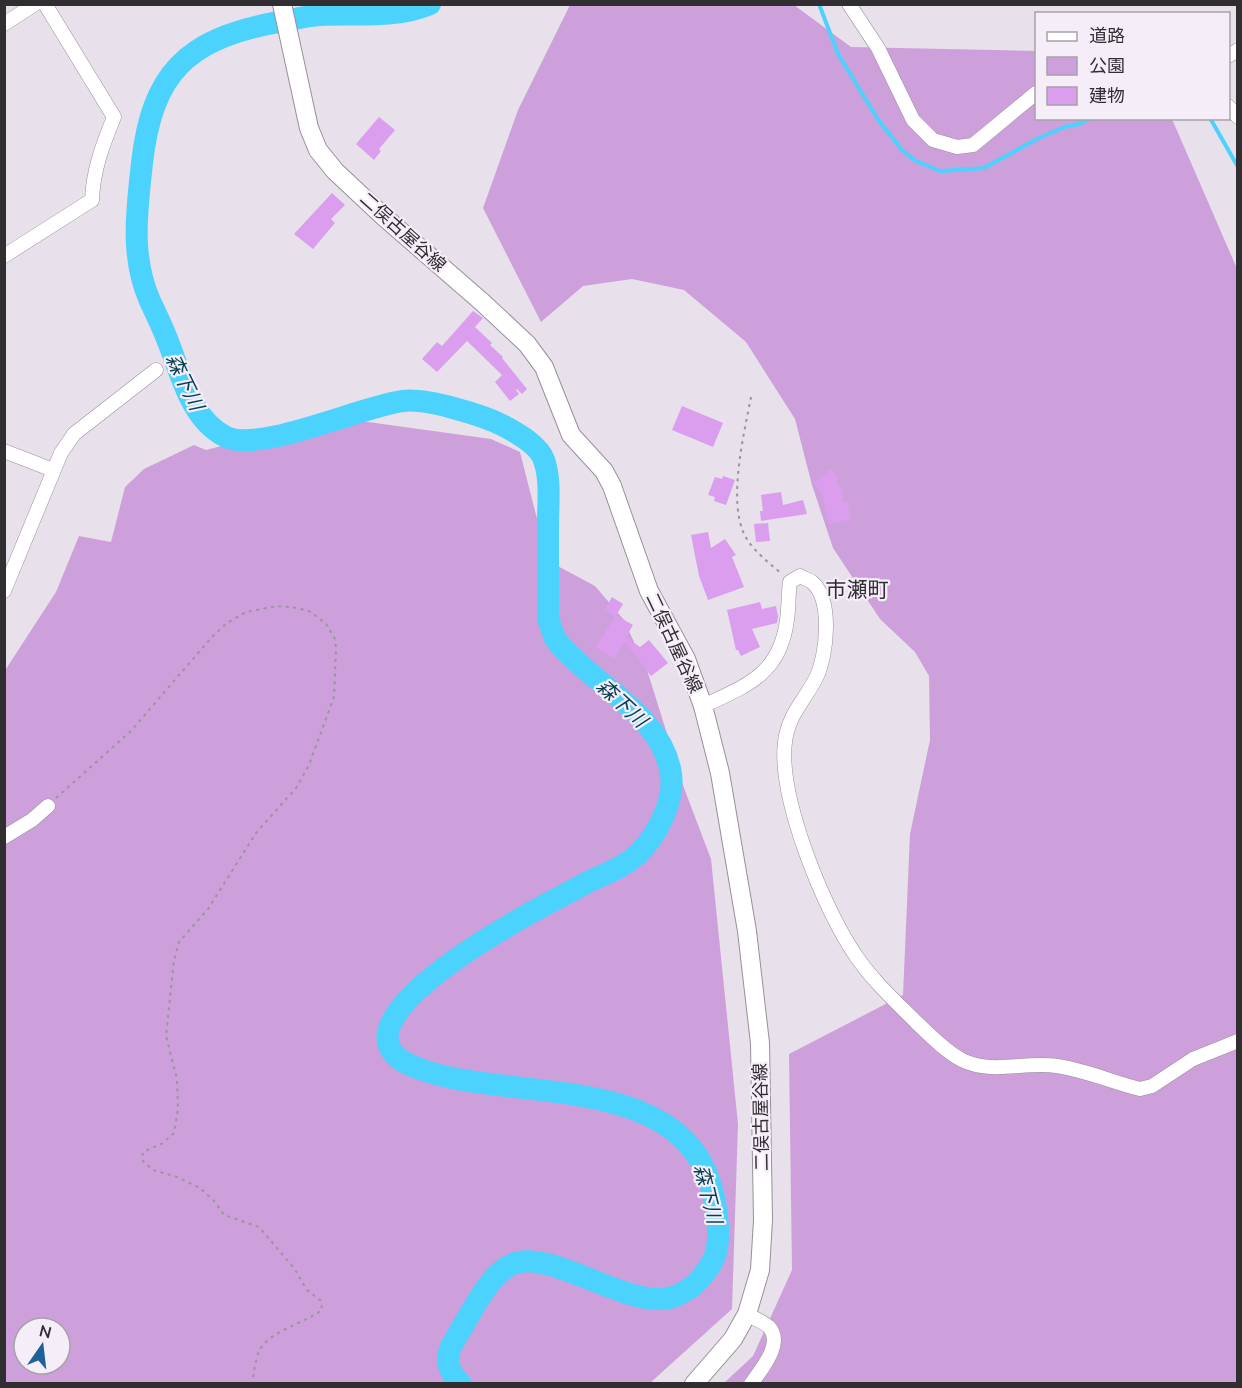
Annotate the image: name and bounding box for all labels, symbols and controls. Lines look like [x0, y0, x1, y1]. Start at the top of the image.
legend [1035, 12, 1230, 120]
text: 道路 [1089, 24, 1125, 48]
text: 公園 [1089, 54, 1125, 78]
text: 建物 [1089, 84, 1125, 108]
street label: 二俣古屋谷線 [355, 187, 451, 277]
water label: 森下川 [159, 349, 211, 417]
district label: 市瀬町 [826, 576, 889, 604]
street label: 二俣古屋谷線 [640, 589, 708, 697]
water label: 森下川 [591, 673, 654, 735]
street label: 二俣古屋谷線 [748, 1063, 774, 1171]
water label: 森下川 [687, 1162, 728, 1228]
north arrow [12, 1316, 72, 1376]
text: N [37, 1320, 54, 1345]

